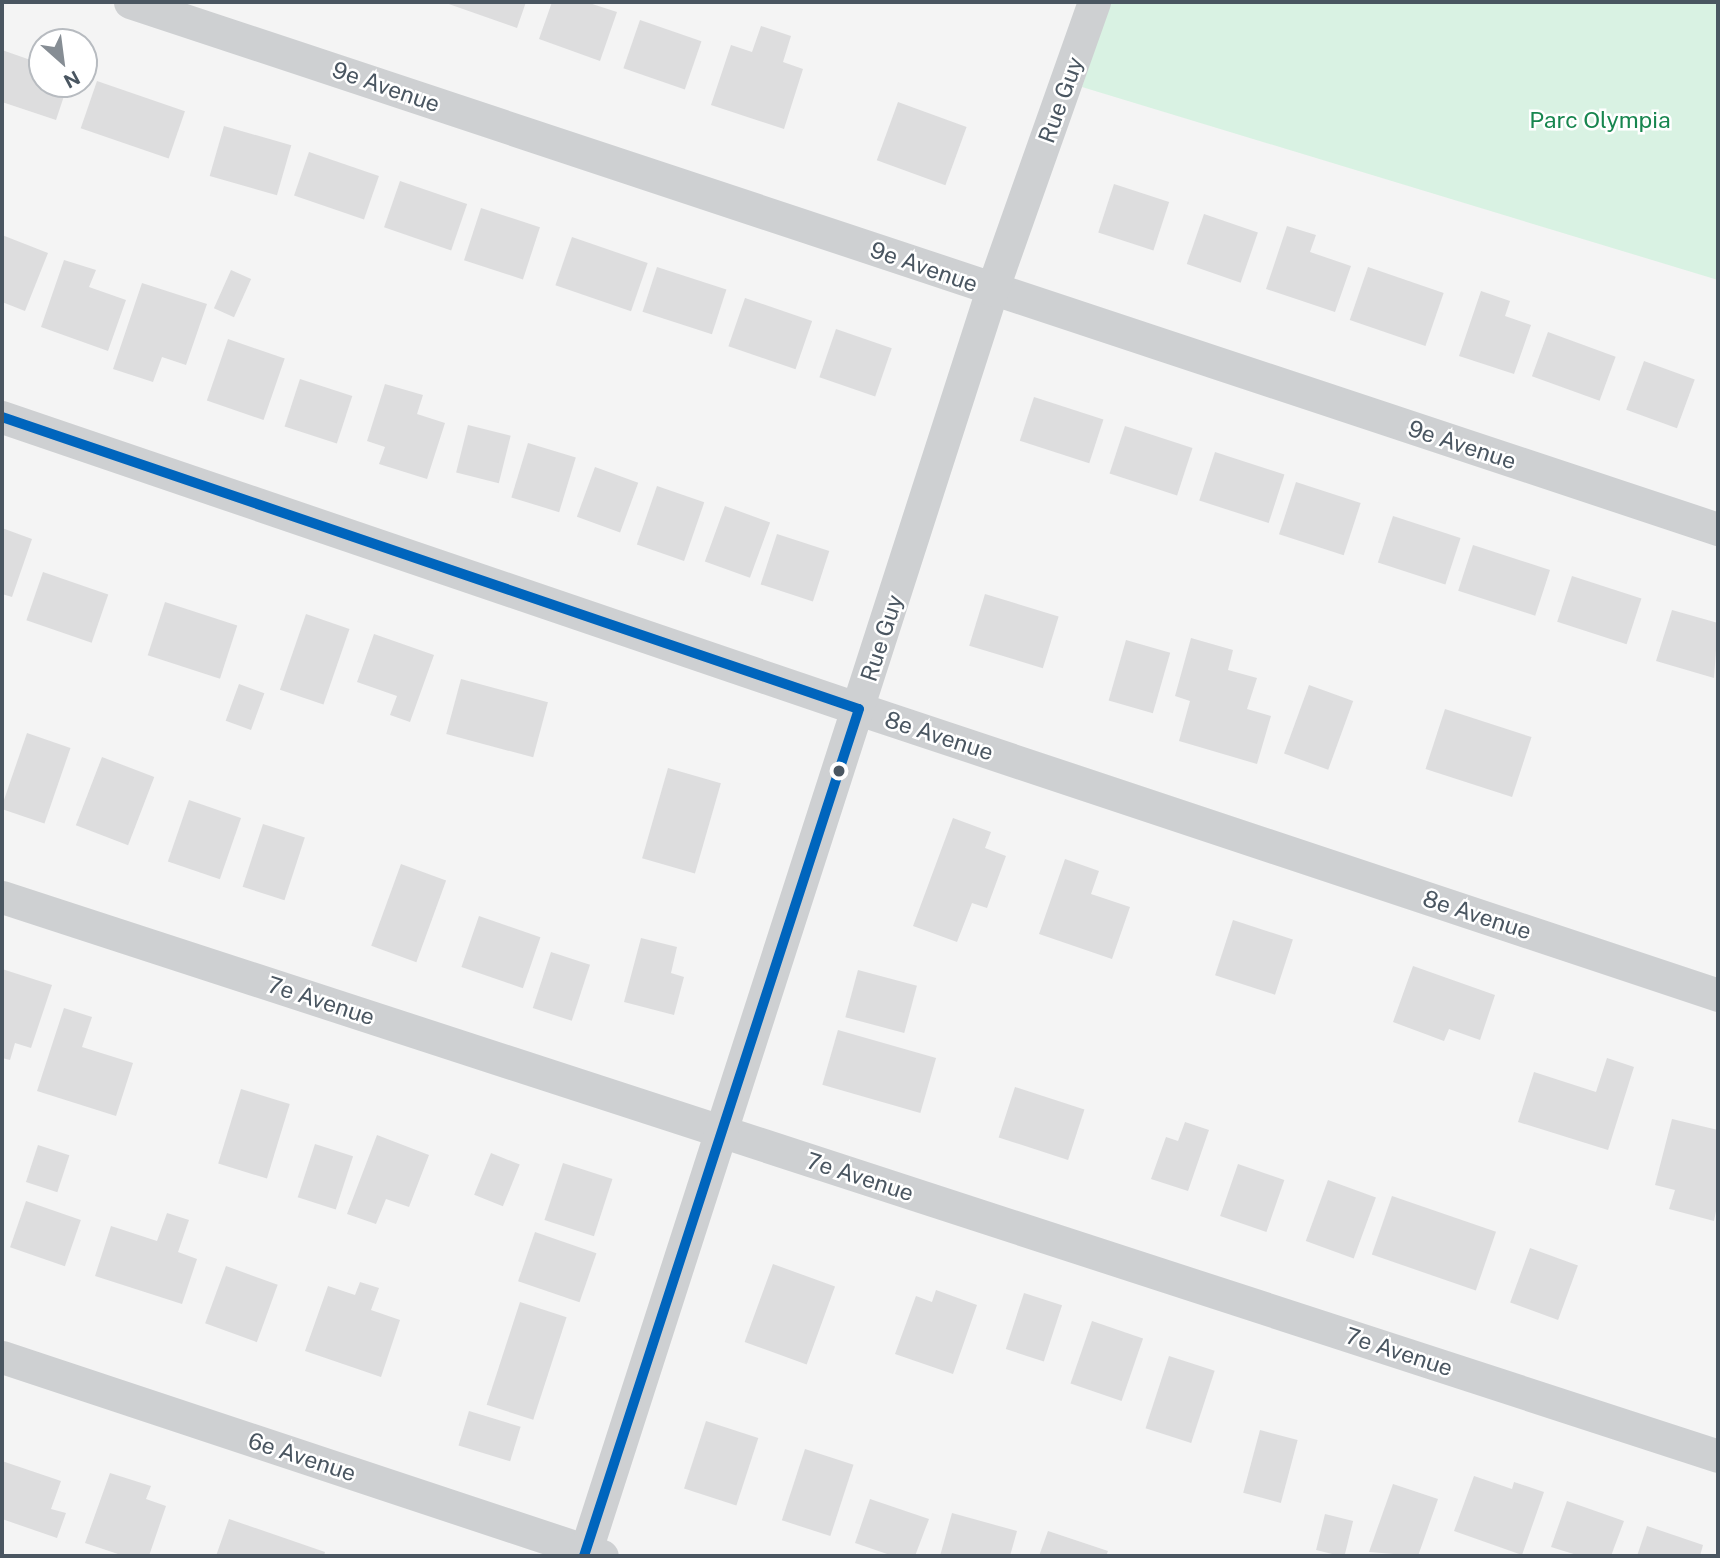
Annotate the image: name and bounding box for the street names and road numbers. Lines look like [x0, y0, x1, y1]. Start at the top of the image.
street label: Rue Guy [1033, 53, 1089, 147]
street label: 9e Avenue [329, 56, 443, 118]
street label: 9e Avenue [867, 236, 981, 298]
street label: 9e Avenue [1404, 415, 1520, 475]
street label: Rue Guy [855, 591, 909, 685]
street label: 8e Avenue [881, 705, 997, 767]
street label: 8e Avenue [1419, 884, 1535, 946]
street label: 7e Avenue [264, 971, 378, 1031]
street label: 7e Avenue [803, 1147, 917, 1207]
street label: 7e Avenue [1342, 1322, 1456, 1382]
street label: 6e Avenue [245, 1427, 359, 1487]

